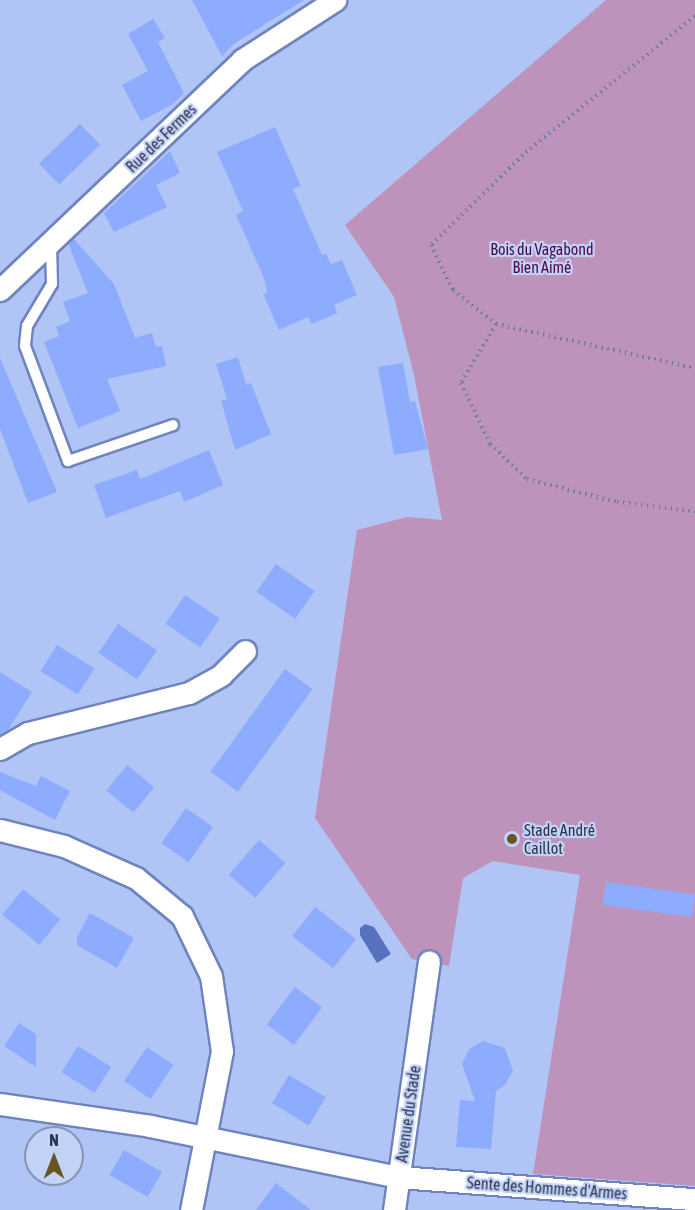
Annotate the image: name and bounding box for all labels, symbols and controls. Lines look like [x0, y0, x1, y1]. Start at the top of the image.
street label: Rue des Fermes [122, 100, 200, 176]
park label: Bois du Vagabond Bien Aimé [490, 239, 594, 277]
place label: Stade André Caillot [524, 820, 595, 858]
marker: Stade André Caillot [505, 832, 519, 846]
street label: Avenue du Stade [392, 1064, 424, 1164]
north arrow [24, 1126, 84, 1186]
text: N [49, 1131, 59, 1149]
street label: Sente des Hommes d'Armes [466, 1173, 628, 1203]

